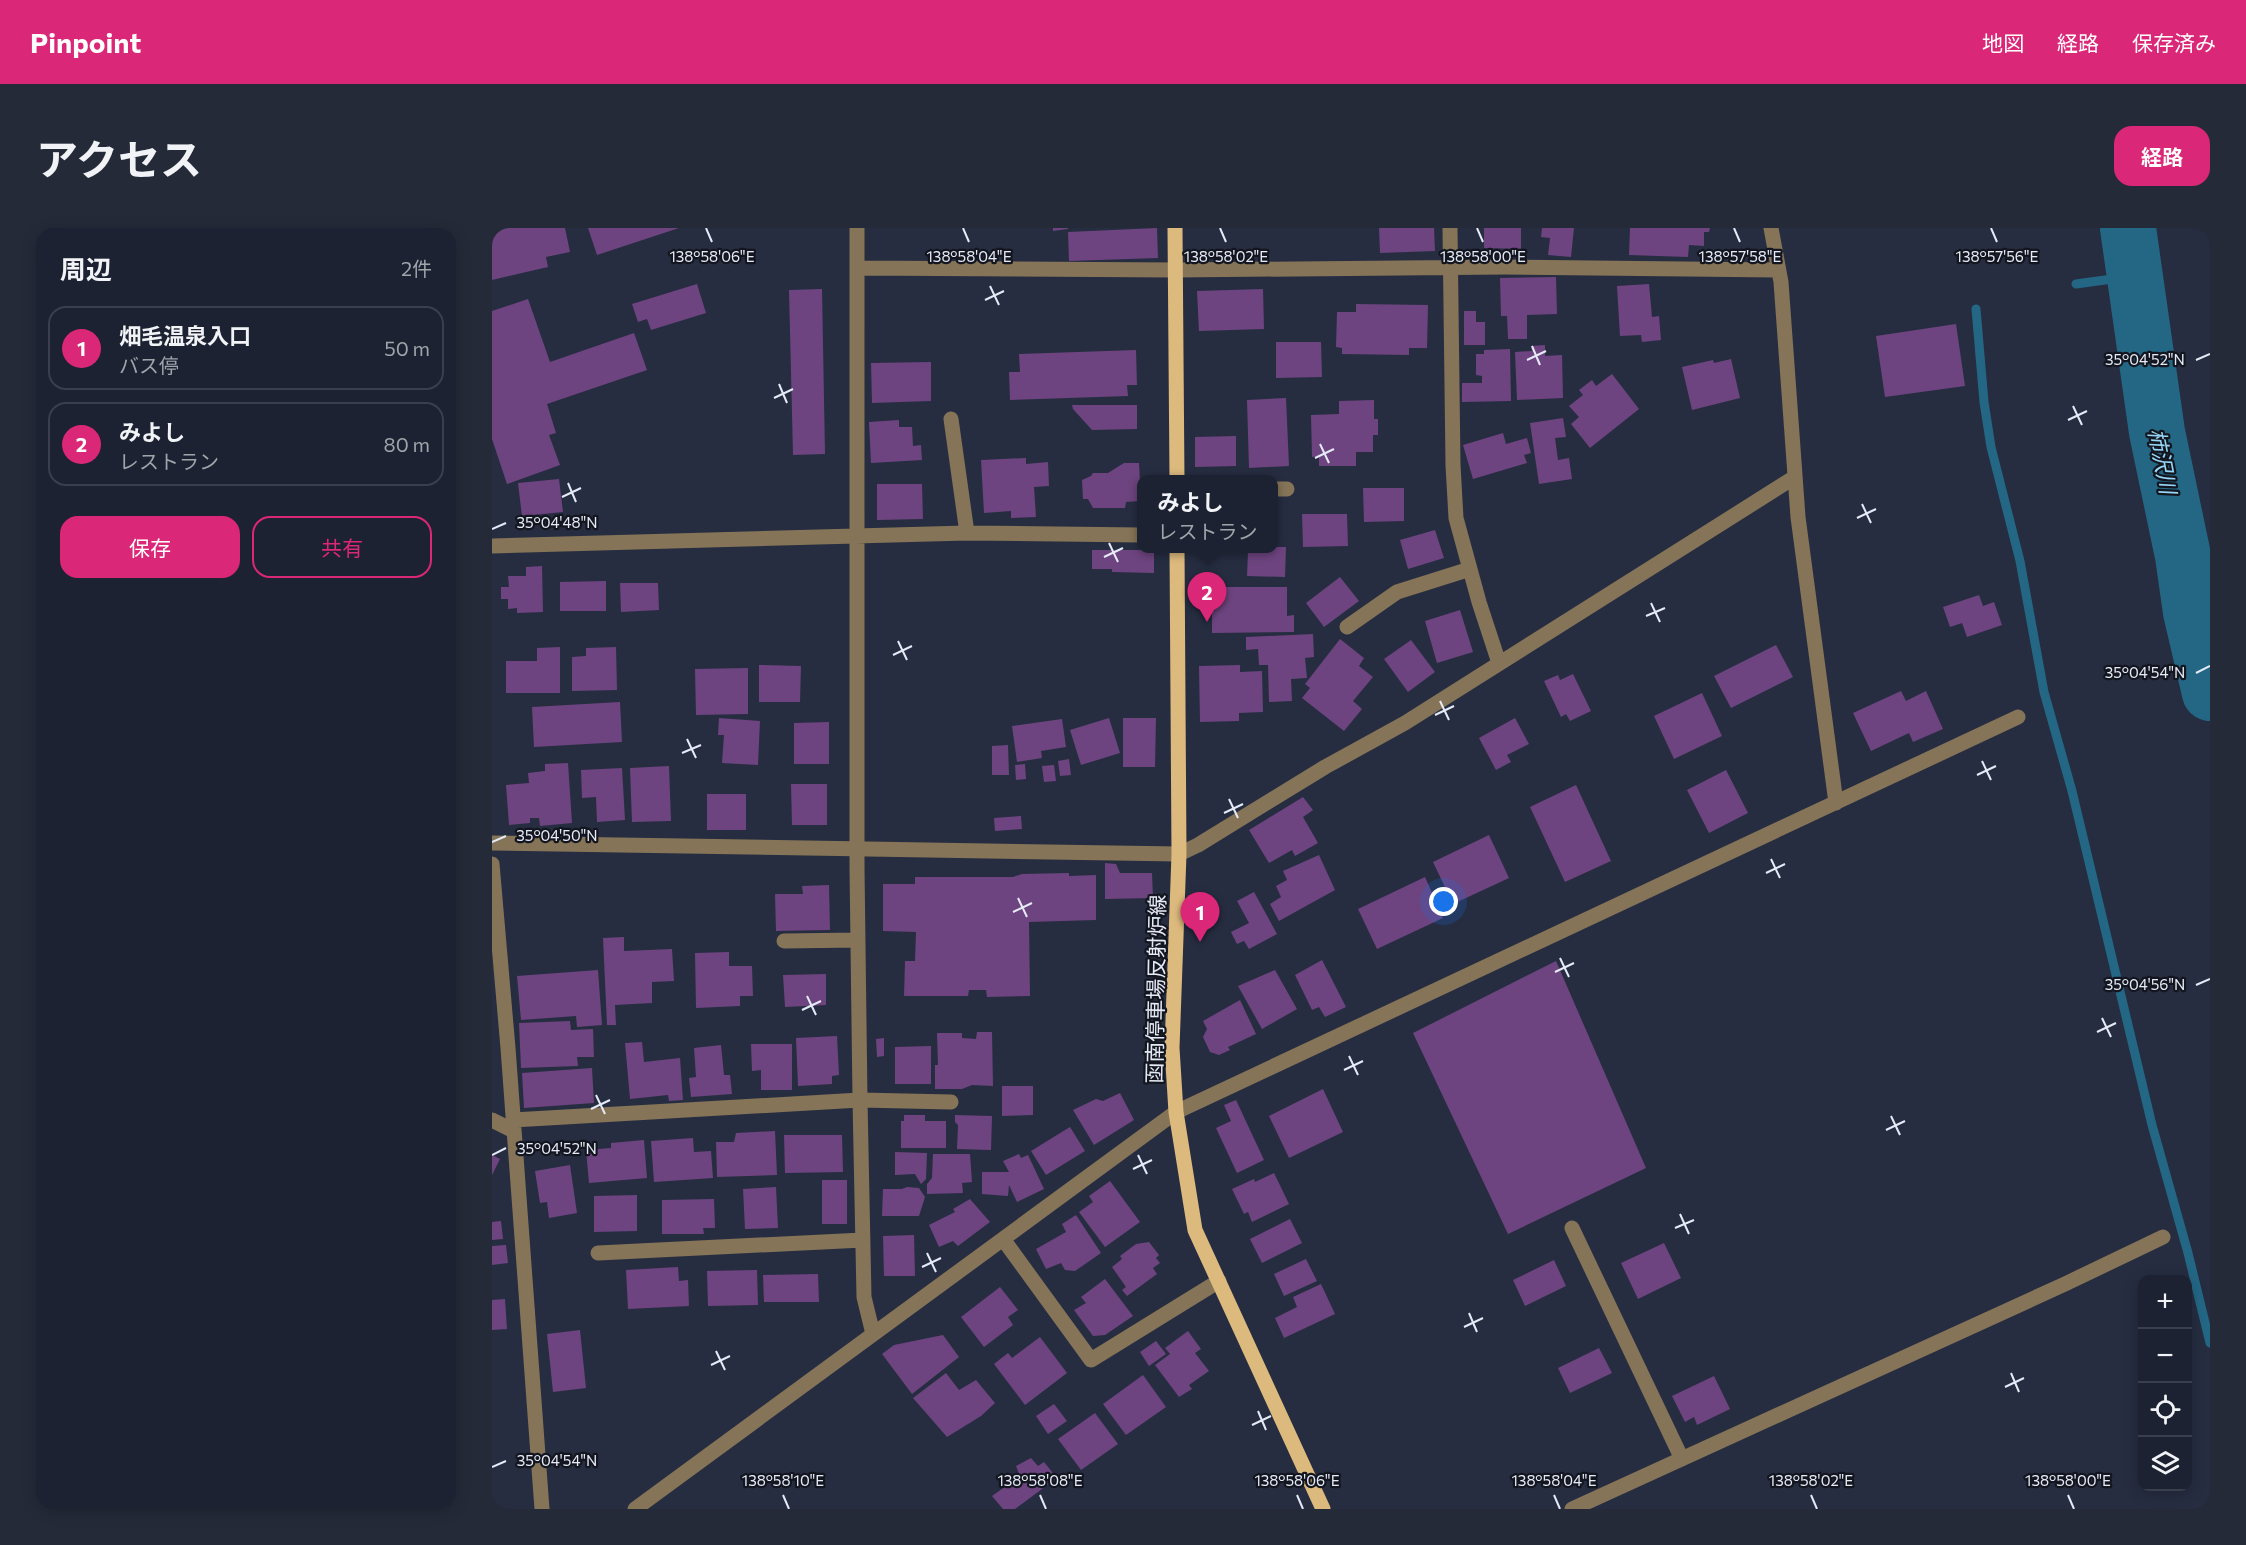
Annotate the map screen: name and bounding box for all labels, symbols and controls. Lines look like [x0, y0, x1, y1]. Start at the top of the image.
text: Pinpoint [30, 25, 141, 59]
text: 地図 [1982, 30, 2024, 55]
text: 経路 [2057, 30, 2099, 55]
text: 保存済み [2132, 30, 2216, 55]
button: 経路 [2114, 126, 2210, 186]
text: アクセス [36, 132, 202, 184]
text: 138°58'06"E [669, 247, 755, 265]
text: 138°58'04"E [926, 247, 1012, 265]
text: 138°58'02"E [1184, 247, 1268, 265]
text: 138°58'00"E [1440, 247, 1526, 265]
text: 138°57'58"E [1699, 247, 1782, 265]
text: 138°57'56"E [1956, 247, 2039, 265]
text: 周辺 [60, 253, 112, 284]
text: 2件 [401, 256, 432, 280]
text: 畑毛温泉入口 [119, 322, 251, 349]
text: 1 [77, 336, 86, 360]
text: 50 m [384, 336, 430, 360]
text: 35°04'52"N [2105, 350, 2185, 368]
text: バス停 [119, 353, 179, 377]
text: みよし [119, 418, 185, 445]
water label: 柿沢川 [2143, 426, 2183, 498]
text: 2 [76, 432, 87, 456]
text: 80 m [384, 432, 430, 456]
text: レストラン [119, 449, 219, 473]
popup [1137, 475, 1278, 553]
text: みよし [1158, 488, 1224, 515]
text: 35°04'48"N [516, 513, 598, 531]
button: 保存 [60, 516, 240, 578]
button: 共有 [252, 516, 432, 578]
text: レストラン [1158, 519, 1258, 543]
pin: 2 [1188, 572, 1226, 622]
text: 35°04'54"N [2105, 663, 2185, 681]
text: 35°04'50"N [516, 826, 598, 844]
your location [1429, 887, 1458, 916]
pin: 1 [1180, 892, 1220, 942]
street label: 函南停車場反射炉線 [1141, 894, 1169, 1084]
text: 35°04'56"N [2105, 975, 2185, 993]
text: 35°04'52"N [517, 1139, 597, 1157]
map controls [2138, 1275, 2192, 1491]
button: + [2138, 1275, 2192, 1329]
button: − [2138, 1329, 2192, 1383]
button: locate [2138, 1383, 2192, 1437]
button: layers [2138, 1437, 2192, 1491]
text: 35°04'54"N [517, 1451, 597, 1469]
text: 138°58'10"E [742, 1471, 824, 1489]
text: 138°58'08"E [997, 1471, 1083, 1489]
text: 138°58'06"E [1254, 1471, 1340, 1489]
text: 138°58'04"E [1511, 1471, 1597, 1489]
text: 138°58'02"E [1769, 1471, 1853, 1489]
text: 138°58'00"E [2025, 1471, 2111, 1489]

